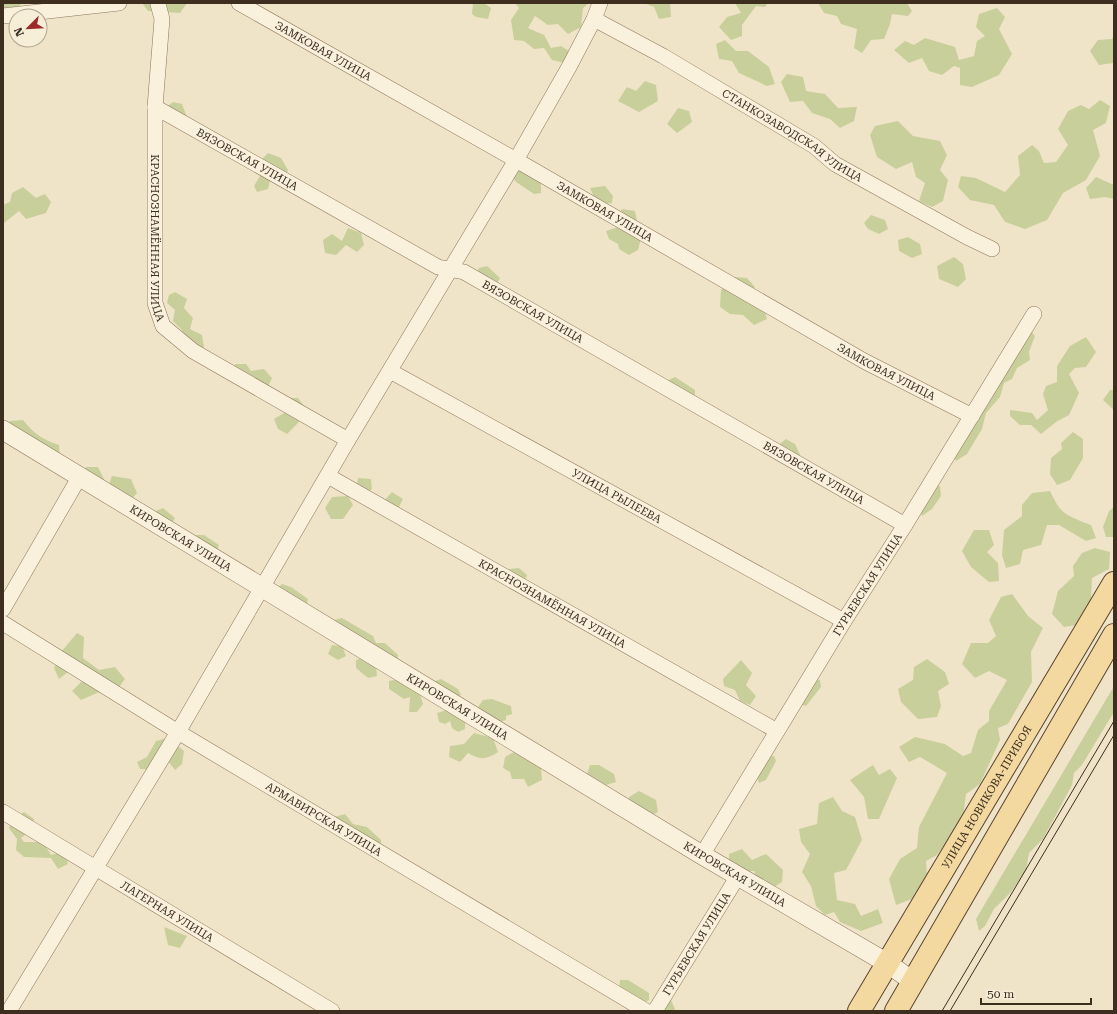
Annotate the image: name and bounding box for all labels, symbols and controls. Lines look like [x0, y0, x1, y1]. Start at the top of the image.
north arrow [8, 8, 48, 48]
street label: ЗАМКОВАЯ УЛИЦА [273, 19, 374, 84]
text: N [11, 25, 27, 38]
street label: СТАНКОЗАВОДСКАЯ УЛИЦА [719, 87, 865, 185]
street label: ВЯЗОВСКАЯ УЛИЦА [194, 126, 300, 194]
street label: КРАСНОЗНАМЁННАЯ УЛИЦА [148, 154, 167, 324]
street label: ЗАМКОВАЯ УЛИЦА [554, 179, 655, 245]
street label: ВЯЗОВСКАЯ УЛИЦА [480, 278, 586, 346]
street label: ЗАМКОВАЯ УЛИЦА [835, 341, 938, 403]
street label: ВЯЗОВСКАЯ УЛИЦА [761, 439, 867, 507]
street label: УЛИЦА РЫЛЕЕВА [570, 467, 664, 526]
street label: КИРОВСКАЯ УЛИЦА [127, 503, 234, 575]
street label: ГУРЬЕВСКАЯ УЛИЦА [831, 531, 905, 638]
street label: КРАСНОЗНАМЁННАЯ УЛИЦА [476, 557, 629, 651]
street label: КИРОВСКАЯ УЛИЦА [404, 671, 511, 743]
street label: УЛИЦА НОВИКОВА-ПРИБОЯ [939, 723, 1035, 871]
street label: АРМАВИРСКАЯ УЛИЦА [263, 780, 384, 859]
street label: КИРОВСКАЯ УЛИЦА [681, 839, 789, 910]
street label: ЛАГЕРНАЯ УЛИЦА [118, 879, 216, 945]
street label: ГУРЬЕВСКАЯ УЛИЦА [660, 890, 734, 998]
scale bar [981, 980, 1091, 1006]
text: 50 m [987, 987, 1014, 1001]

